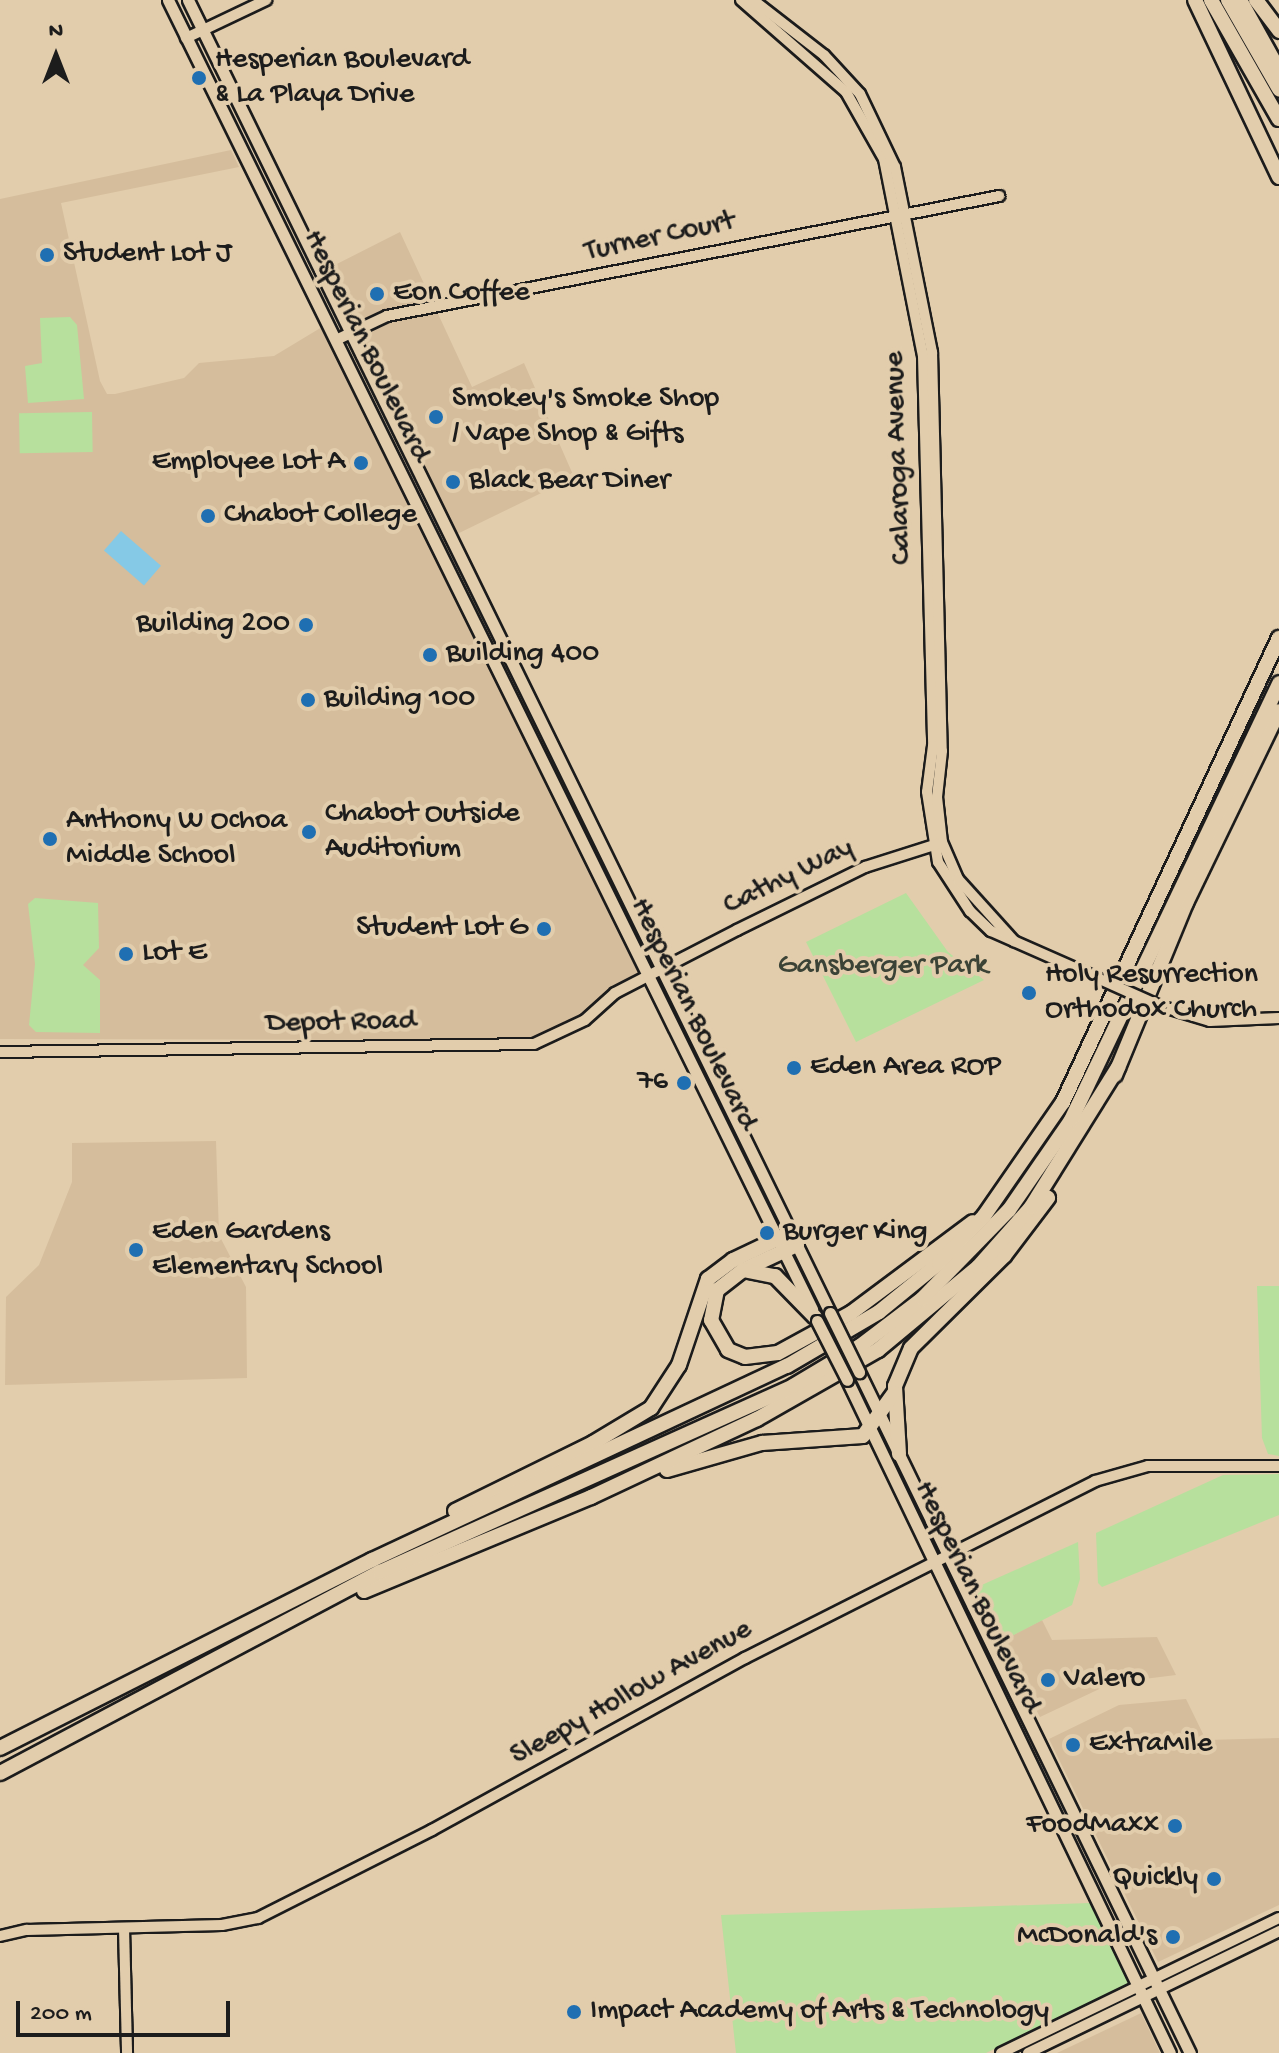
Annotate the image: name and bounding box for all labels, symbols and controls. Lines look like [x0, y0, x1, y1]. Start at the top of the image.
north arrow [16, 16, 96, 96]
text: N [49, 19, 63, 45]
place label: Hesperian Boulevard & La Playa Drive [215, 43, 469, 114]
marker: Hesperian Boulevard & La Playa Drive [190, 69, 208, 87]
street label: Turner Court [582, 205, 738, 271]
street label: Hesperian Boulevard [293, 225, 437, 469]
place label: Student Lot J [63, 237, 232, 273]
marker: Student Lot J [38, 246, 56, 264]
place label: Eon Coffee [393, 276, 530, 312]
marker: Eon Coffee [368, 285, 386, 303]
street label: Calaroga Avenue [878, 351, 922, 565]
place label: Smokey's Smoke Shop / Vape Shop & Gifts [452, 382, 719, 452]
marker: Smokey's Smoke Shop / Vape Shop & Gifts [427, 408, 445, 426]
place label: Employee Lot A [152, 445, 345, 481]
marker: Employee Lot A [352, 454, 370, 472]
place label: Black Bear Diner [469, 464, 670, 500]
marker: Black Bear Diner [444, 473, 462, 491]
place label: Chabot College [224, 498, 417, 534]
marker: Chabot College [199, 507, 217, 525]
place label: Building 200 [136, 607, 290, 643]
marker: Building 200 [297, 616, 315, 634]
place label: Building 400 [446, 637, 599, 673]
marker: Building 400 [421, 646, 439, 664]
place label: Building 100 [324, 682, 475, 718]
marker: Building 100 [299, 691, 317, 709]
place label: Chabot Outside Auditorium [325, 797, 520, 868]
place label: Anthony W Ochoa Middle School [66, 804, 287, 874]
marker: Chabot Outside Auditorium [300, 823, 318, 841]
marker: Anthony W Ochoa Middle School [41, 830, 59, 848]
street label: Cathy Way [718, 831, 860, 925]
street label: Hesperian Boulevard [620, 893, 764, 1137]
place label: Student Lot G [356, 911, 528, 947]
marker: Student Lot G [535, 920, 553, 938]
place label: Lot E [142, 936, 207, 972]
marker: Lot E [117, 945, 135, 963]
park label: Gansberger Park [778, 949, 988, 985]
place label: Holy Resurrection Orthodox Church [1045, 958, 1258, 1028]
marker: Holy Resurrection Orthodox Church [1020, 984, 1038, 1002]
street label: Depot Road [266, 1005, 416, 1043]
place label: Eden Area ROP [810, 1050, 1001, 1086]
marker: Eden Area ROP [785, 1059, 803, 1077]
place label: 76 [637, 1065, 668, 1101]
marker: 76 [675, 1074, 693, 1092]
place label: Eden Gardens Elementary School [152, 1215, 383, 1286]
place label: Burger King [783, 1215, 928, 1251]
marker: Burger King [758, 1224, 776, 1242]
marker: Eden Gardens Elementary School [127, 1241, 145, 1259]
street label: Hesperian Boulevard [904, 1476, 1048, 1720]
street label: Sleepy Hollow Avenue [505, 1613, 759, 1775]
place label: Valero [1064, 1662, 1146, 1698]
marker: Valero [1039, 1671, 1057, 1689]
place label: ExtraMile [1089, 1727, 1212, 1763]
marker: ExtraMile [1064, 1736, 1082, 1754]
place label: FoodMaxx [1026, 1808, 1159, 1844]
marker: FoodMaxx [1166, 1817, 1184, 1835]
place label: Quickly [1112, 1861, 1198, 1897]
marker: Quickly [1205, 1870, 1223, 1888]
place label: McDonald's [1017, 1919, 1157, 1955]
marker: McDonald's [1164, 1928, 1182, 1946]
scale bar [20, 1985, 234, 2035]
place label: Impact Academy of Arts & Technology [590, 1994, 1049, 2030]
text: 200 m [30, 2000, 92, 2029]
marker: Impact Academy of Arts & Technology [565, 2003, 583, 2021]

